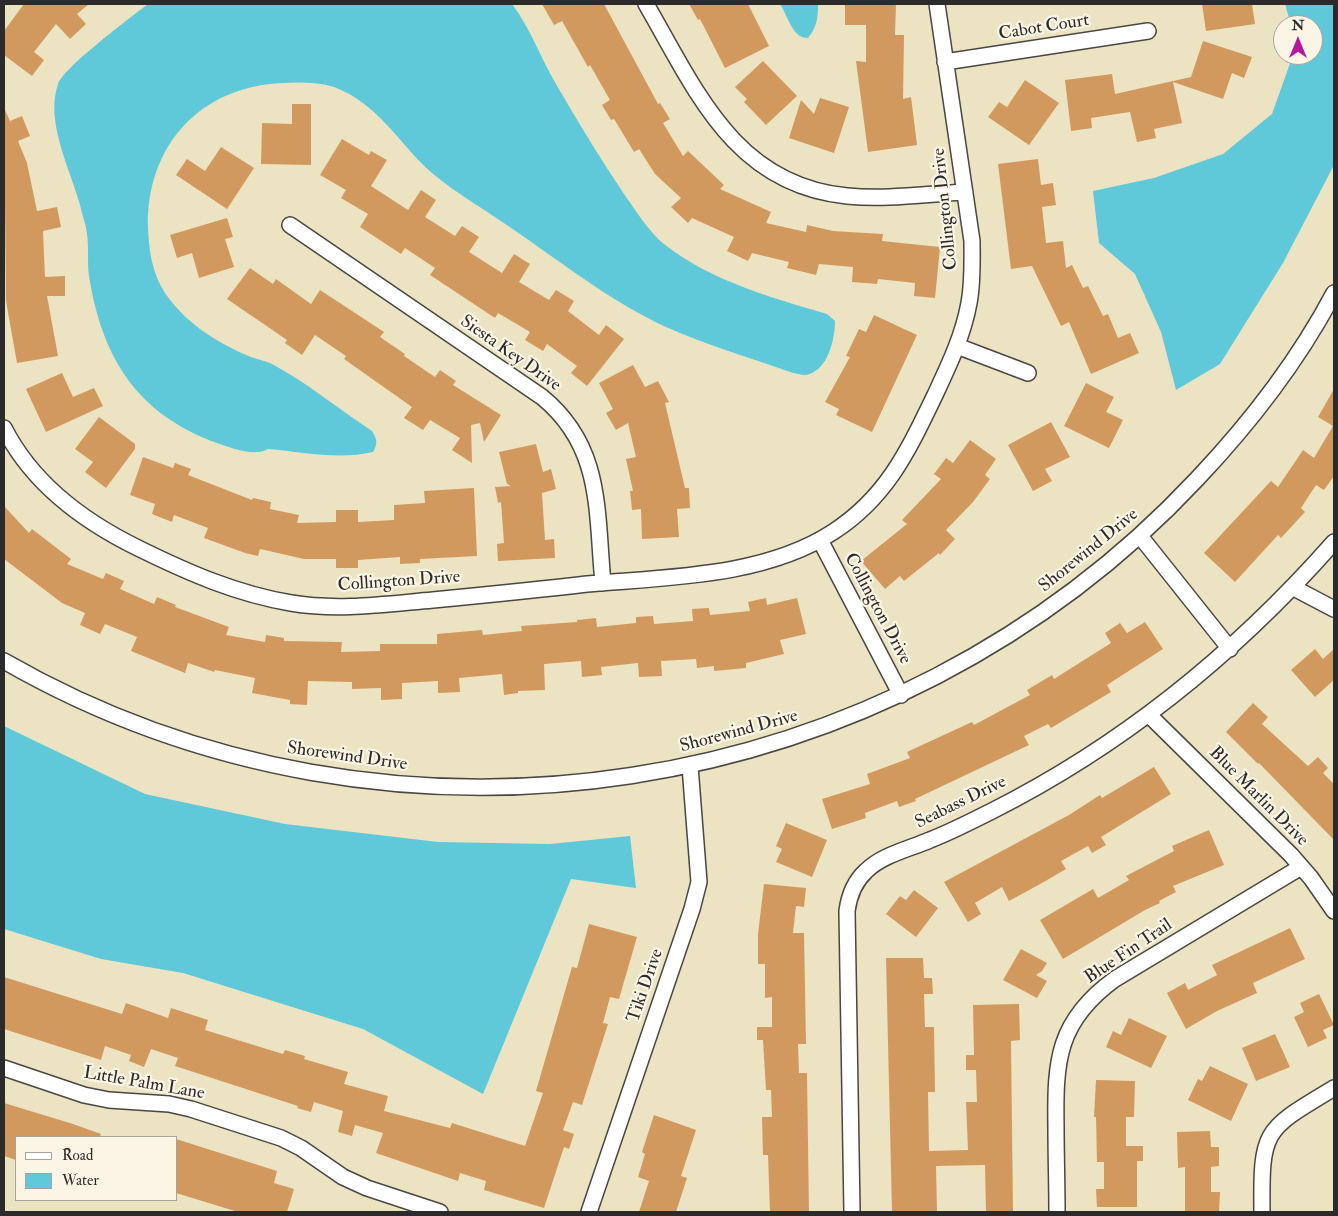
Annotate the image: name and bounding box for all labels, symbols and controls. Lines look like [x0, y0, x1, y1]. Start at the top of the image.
street label: Cabot Court [997, 10, 1091, 46]
north arrow [1273, 15, 1323, 65]
text: N [1292, 17, 1304, 34]
street label: Collington Drive [929, 147, 963, 271]
street label: Siesta Key Drive [455, 311, 565, 397]
street label: Shorewind Drive [1035, 504, 1143, 598]
street label: Collington Drive [839, 550, 915, 668]
street label: Collington Drive [337, 567, 461, 597]
street label: Shorewind Drive [678, 706, 800, 758]
street label: Shorewind Drive [285, 738, 409, 776]
street label: Blue Marlin Drive [1204, 743, 1312, 851]
street label: Seabass Drive [912, 772, 1010, 834]
street label: Blue Fin Trail [1081, 915, 1177, 989]
street label: Tiki Drive [623, 946, 669, 1026]
street label: Little Palm Lane [82, 1063, 206, 1105]
legend [15, 1136, 178, 1201]
text: Road [62, 1146, 93, 1165]
text: Water [62, 1171, 99, 1190]

